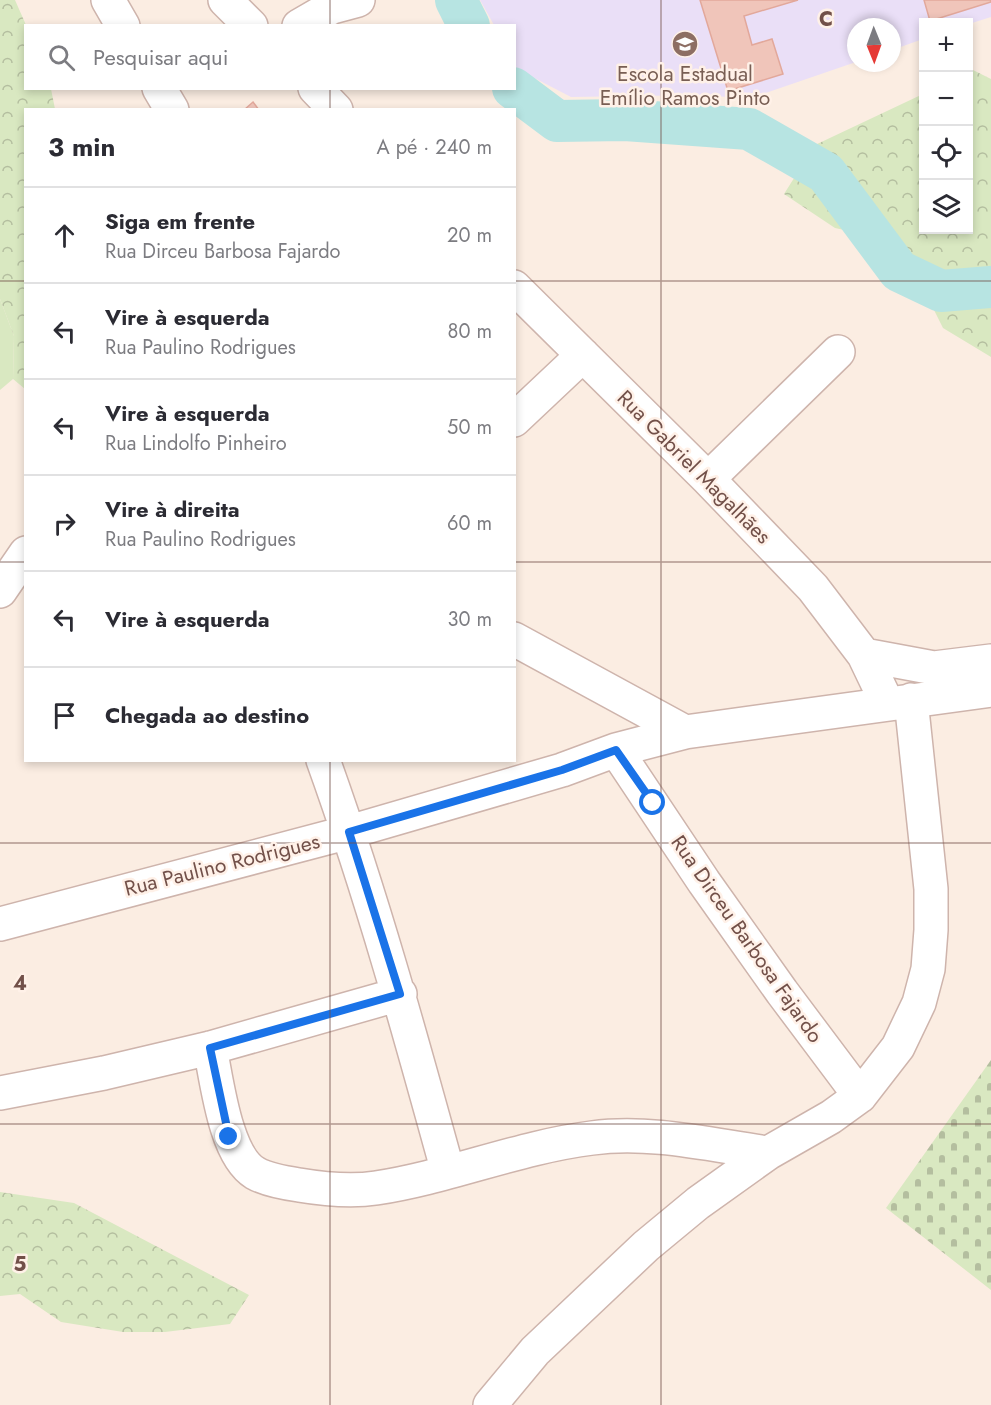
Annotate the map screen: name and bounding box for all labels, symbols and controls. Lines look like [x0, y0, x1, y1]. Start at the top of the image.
text: C [819, 5, 833, 34]
north arrow [847, 18, 901, 72]
map controls [919, 18, 973, 234]
button: + [919, 18, 973, 72]
search box [24, 24, 516, 90]
school or university icon: Escola Estadual Emílio Ramos Pinto [670, 29, 700, 59]
icon: search [45, 41, 78, 74]
text: Pesquisar aqui [93, 41, 228, 73]
place label: Escola Estadual Emílio Ramos Pinto [600, 59, 770, 113]
button: − [919, 72, 973, 126]
button: locate [919, 126, 973, 180]
text: 3 min [48, 128, 115, 166]
text: A pé · 240 m [376, 133, 492, 162]
button: layers [919, 180, 973, 234]
text: Siga em frente [105, 205, 255, 237]
icon: ahead [48, 219, 81, 252]
text: 20 m [447, 221, 492, 250]
text: Rua Dirceu Barbosa Fajardo [105, 237, 341, 266]
text: Vire à esquerda [105, 301, 270, 333]
icon: left [48, 315, 81, 348]
text: 80 m [447, 317, 492, 346]
text: Rua Paulino Rodrigues [105, 333, 296, 362]
street label: Rua Gabriel Magalhães [610, 383, 778, 551]
text: Vire à esquerda [105, 397, 270, 429]
icon: left [48, 411, 81, 444]
text: 50 m [447, 413, 492, 442]
text: Rua Lindolfo Pinheiro [105, 429, 287, 458]
text: Vire à direita [105, 493, 240, 525]
icon: right [48, 507, 81, 540]
text: 60 m [447, 509, 492, 538]
text: Rua Paulino Rodrigues [105, 525, 296, 554]
icon: left [48, 603, 81, 636]
text: Vire à esquerda [105, 603, 270, 635]
text: 30 m [447, 605, 492, 634]
icon: arrive [48, 699, 81, 732]
text: Chegada ao destino [105, 699, 309, 731]
route start [639, 789, 665, 815]
street label: Rua Paulino Rodrigues [121, 826, 323, 904]
street label: Rua Dirceu Barbosa Fajardo [664, 829, 830, 1049]
text: 4 [13, 969, 27, 998]
route end [215, 1123, 241, 1149]
text: 5 [14, 1250, 27, 1279]

